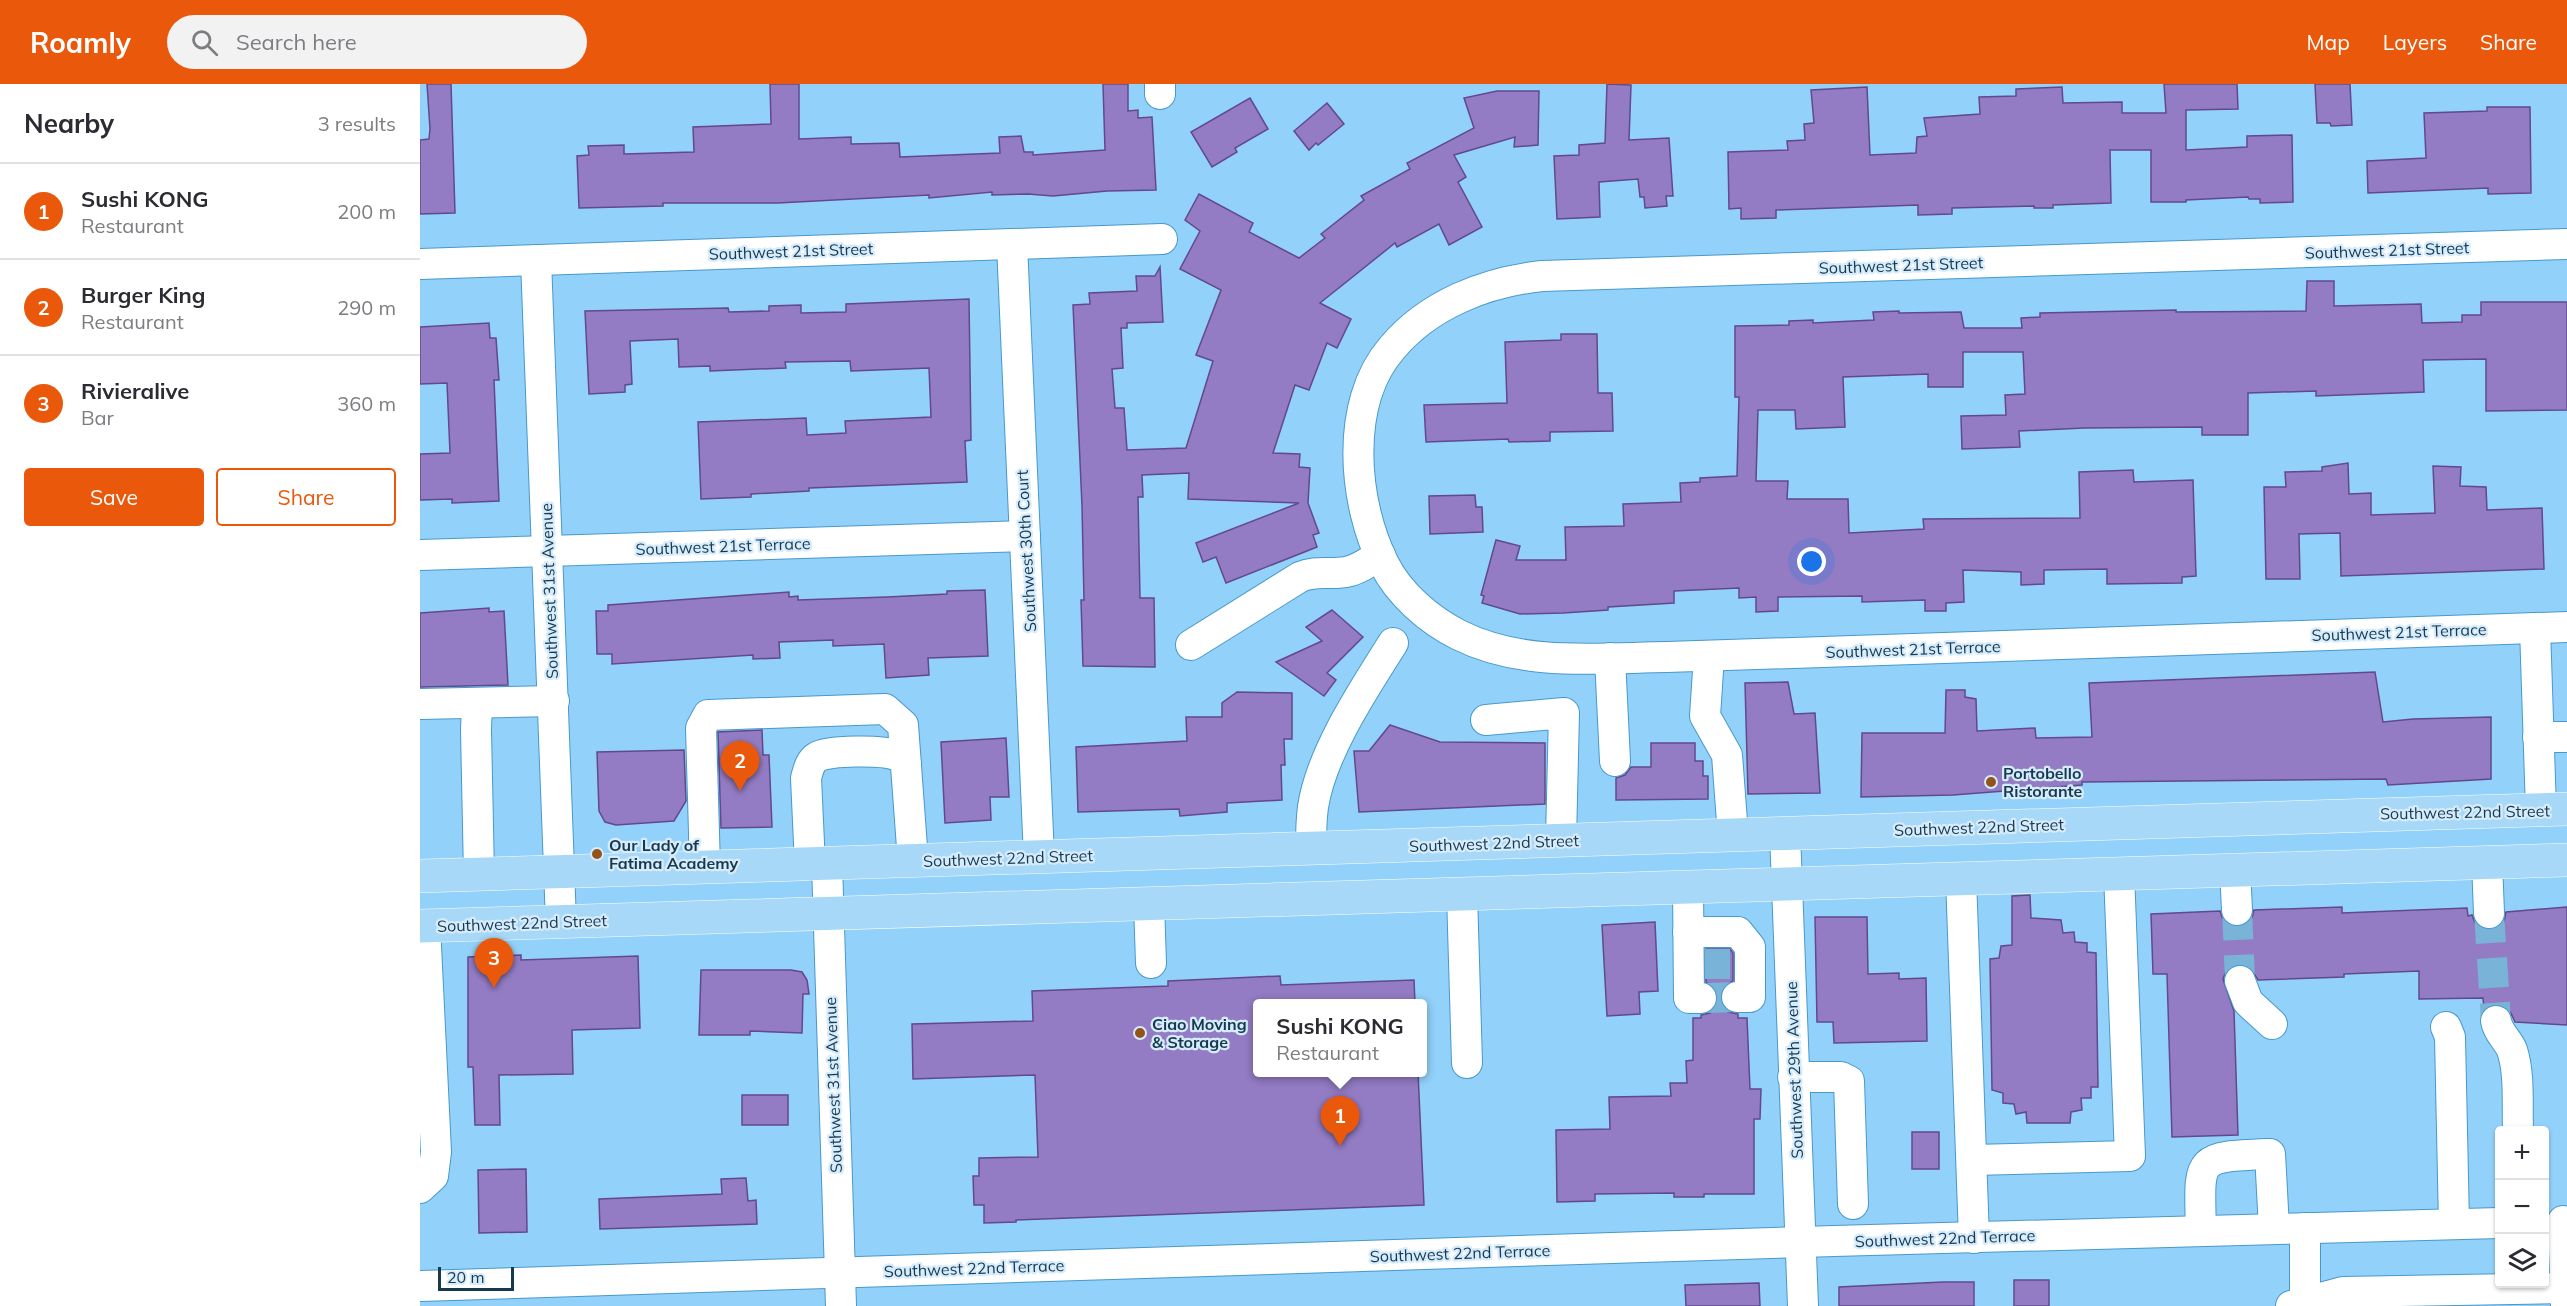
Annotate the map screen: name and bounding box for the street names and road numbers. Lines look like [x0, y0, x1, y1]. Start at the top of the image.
street label: Southwest 21st Street [2304, 237, 2470, 263]
street label: Southwest 21st Street [708, 238, 874, 264]
street label: Southwest 21st Street [1818, 252, 1984, 278]
street label: Southwest 30th Court [1012, 469, 1040, 633]
street label: Southwest 31st Avenue [536, 503, 562, 679]
street label: Southwest 21st Terrace [635, 533, 811, 559]
street label: Southwest 21st Terrace [2311, 619, 2487, 645]
street label: Southwest 21st Terrace [1825, 636, 2001, 662]
street label: Southwest 22nd Street [2380, 801, 2551, 823]
street label: Southwest 22nd Street [1894, 814, 2065, 840]
street label: Southwest 22nd Street [1409, 830, 1580, 856]
street label: Southwest 22nd Street [923, 845, 1094, 871]
street label: Southwest 22nd Street [437, 910, 608, 936]
street label: Southwest 29th Avenue [1781, 981, 1807, 1159]
street label: Southwest 31st Avenue [820, 997, 846, 1173]
street label: Southwest 22nd Terrace [1854, 1225, 2036, 1251]
street label: Southwest 22nd Terrace [1369, 1240, 1551, 1266]
street label: Southwest 22nd Terrace [883, 1255, 1065, 1281]

